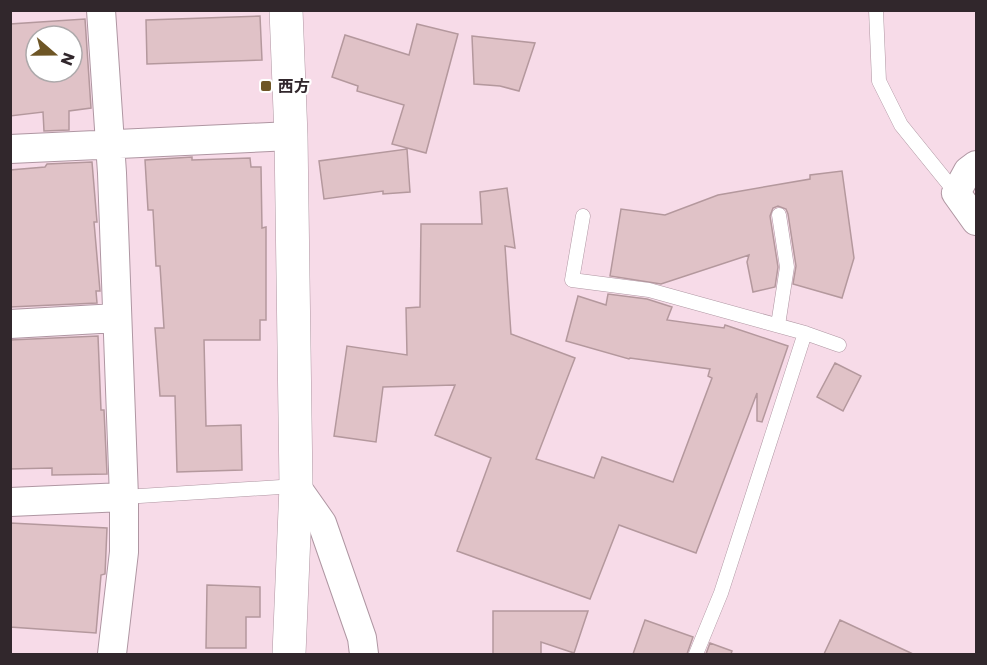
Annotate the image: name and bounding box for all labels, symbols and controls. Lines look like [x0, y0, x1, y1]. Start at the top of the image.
north arrow [24, 24, 84, 84]
text: N [55, 49, 80, 69]
place label: 西方 [278, 75, 310, 98]
marker: 西方 [259, 79, 273, 93]

